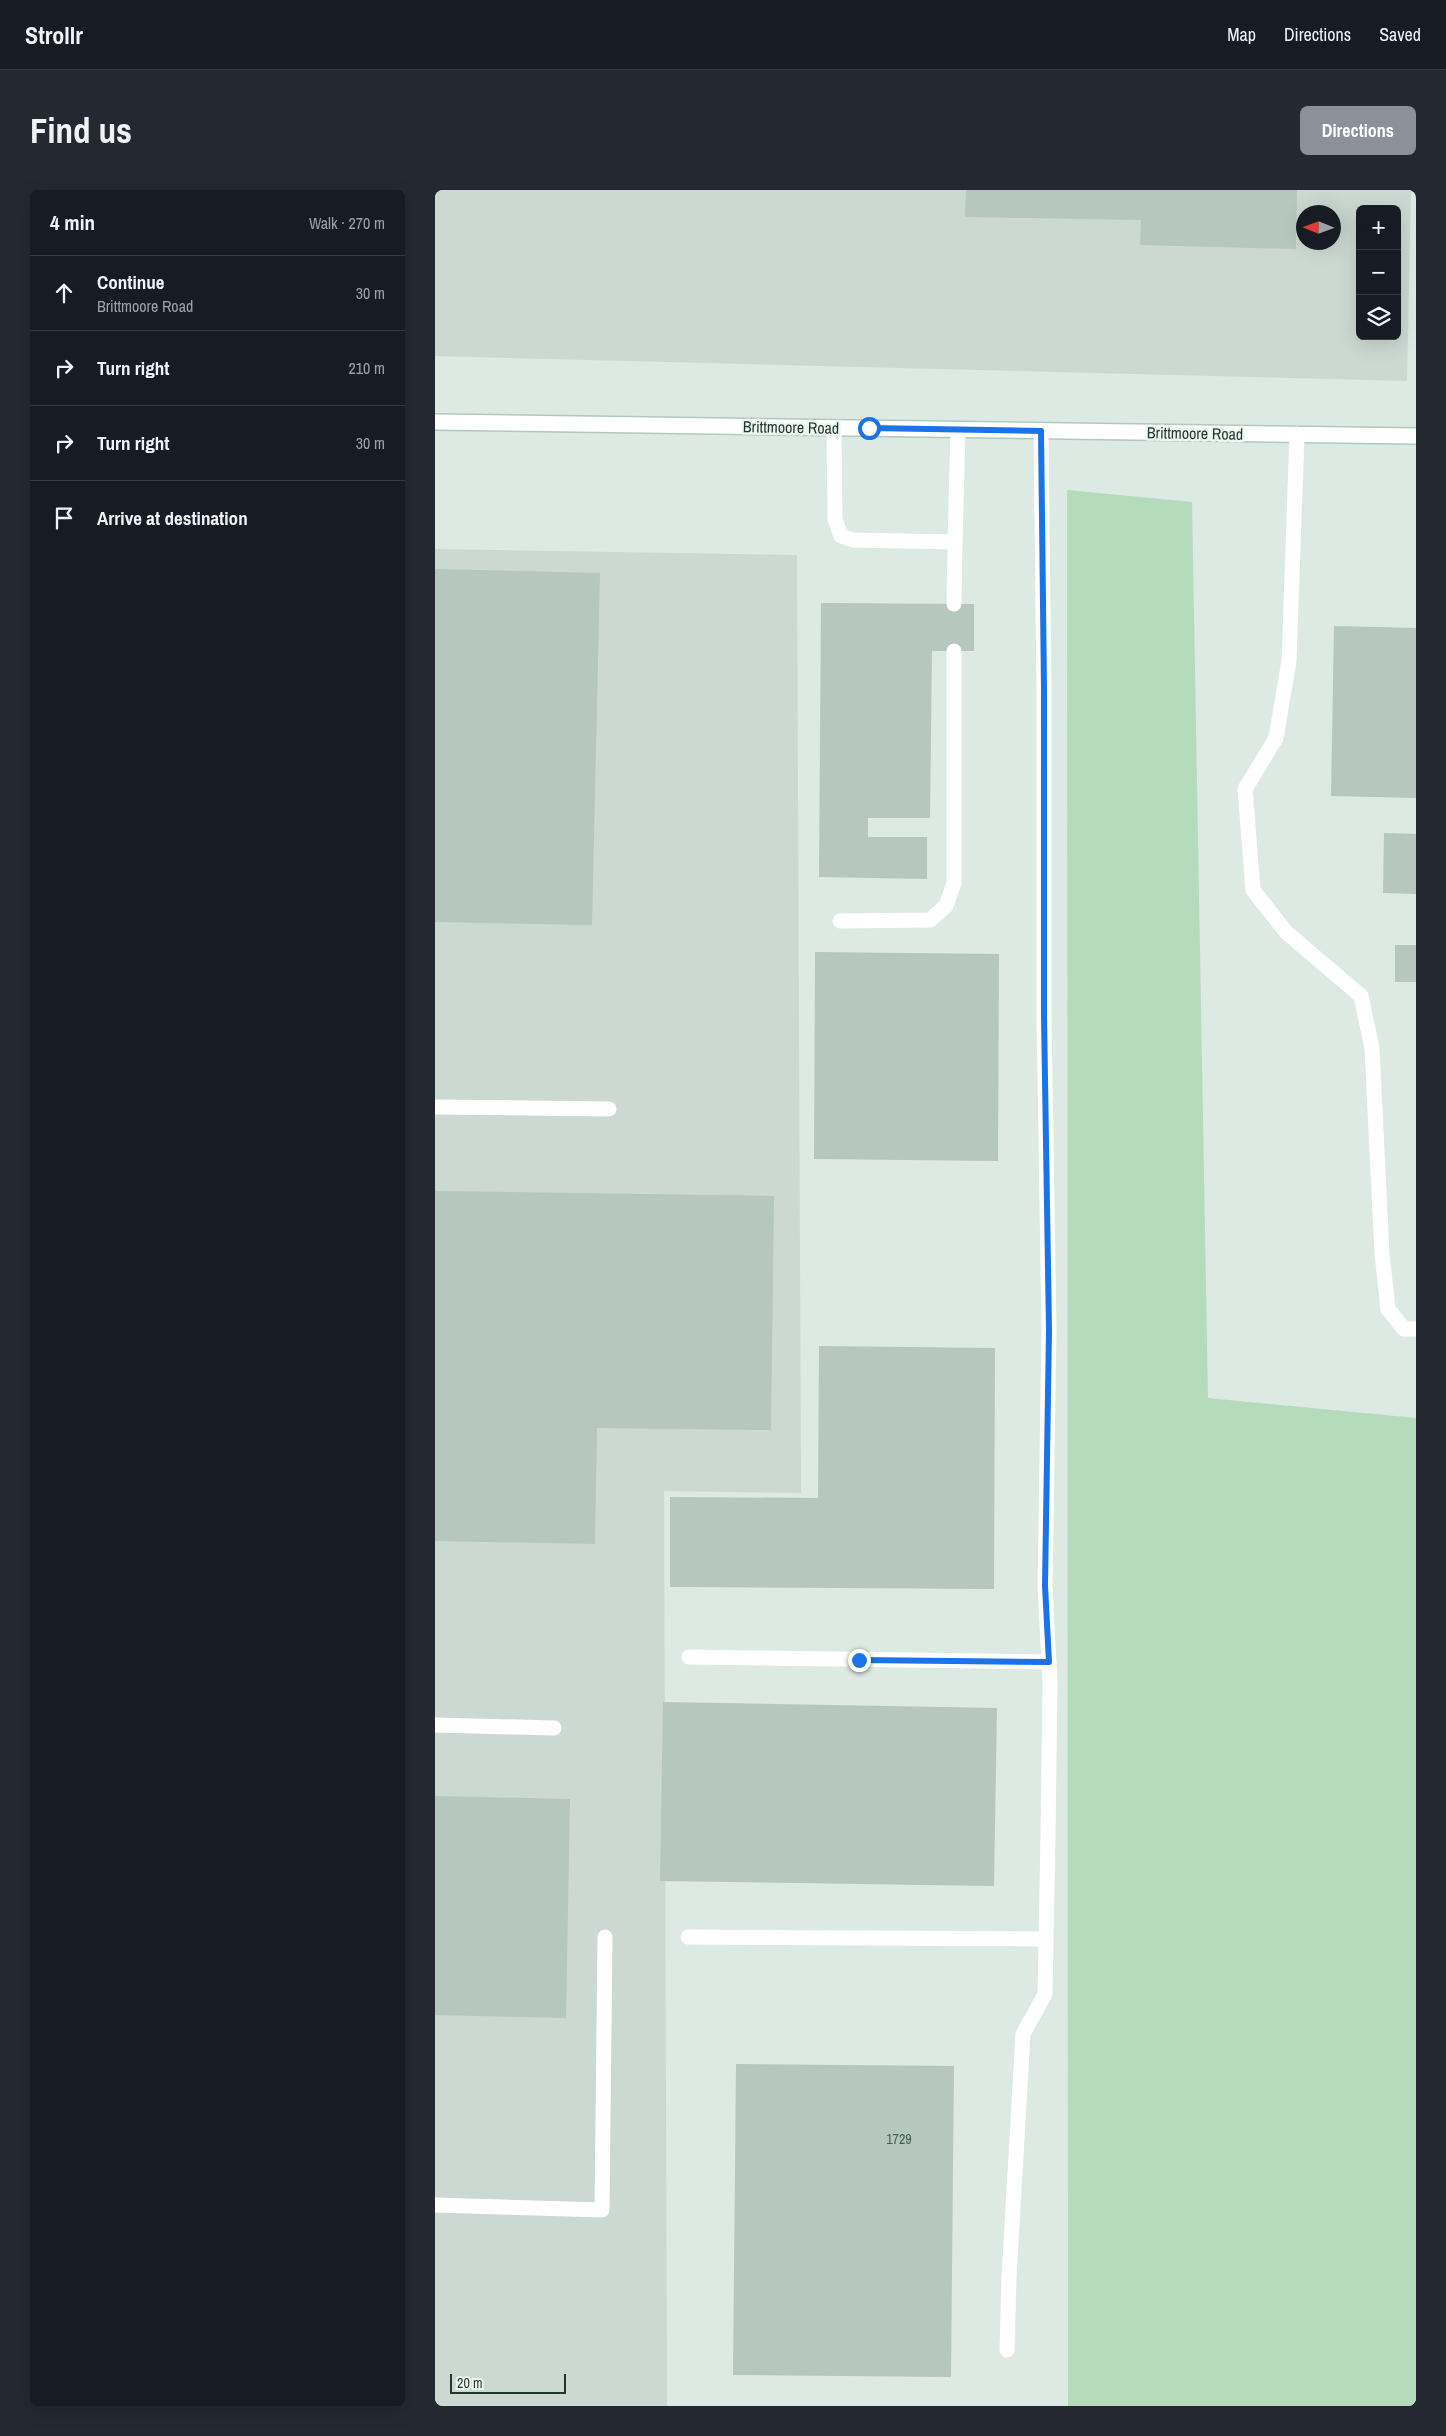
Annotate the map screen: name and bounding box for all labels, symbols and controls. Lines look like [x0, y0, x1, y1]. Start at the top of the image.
text: Strollr [25, 19, 83, 51]
text: Map [1227, 22, 1256, 47]
text: Directions [1284, 22, 1351, 47]
text: Saved [1379, 22, 1421, 47]
button: Directions [1300, 106, 1416, 155]
text: Find us [30, 107, 132, 154]
north arrow [1296, 205, 1341, 250]
map controls [1356, 205, 1401, 340]
button: + [1356, 205, 1401, 250]
text: 4 min [50, 208, 95, 237]
text: Walk · 270 m [309, 212, 385, 234]
button: − [1356, 250, 1401, 295]
text: Continue [97, 269, 165, 295]
icon: ahead [50, 279, 78, 307]
text: 30 m [356, 282, 385, 304]
text: Brittmoore Road [97, 295, 193, 317]
button: layers [1356, 295, 1401, 340]
icon: right [50, 354, 78, 382]
text: Turn right [97, 355, 169, 381]
text: 210 m [349, 357, 385, 379]
street label: Brittmoore Road [743, 415, 839, 439]
route start [858, 417, 881, 440]
street label: Brittmoore Road [1147, 421, 1243, 445]
icon: right [50, 429, 78, 457]
text: Turn right [97, 430, 169, 456]
text: 30 m [356, 432, 385, 454]
icon: arrive [50, 504, 78, 532]
text: Arrive at destination [97, 505, 248, 531]
route end [848, 1649, 871, 1672]
house number: 1729 [886, 2130, 912, 2148]
scale bar [450, 2371, 566, 2394]
text: 20 m [457, 2374, 483, 2392]

